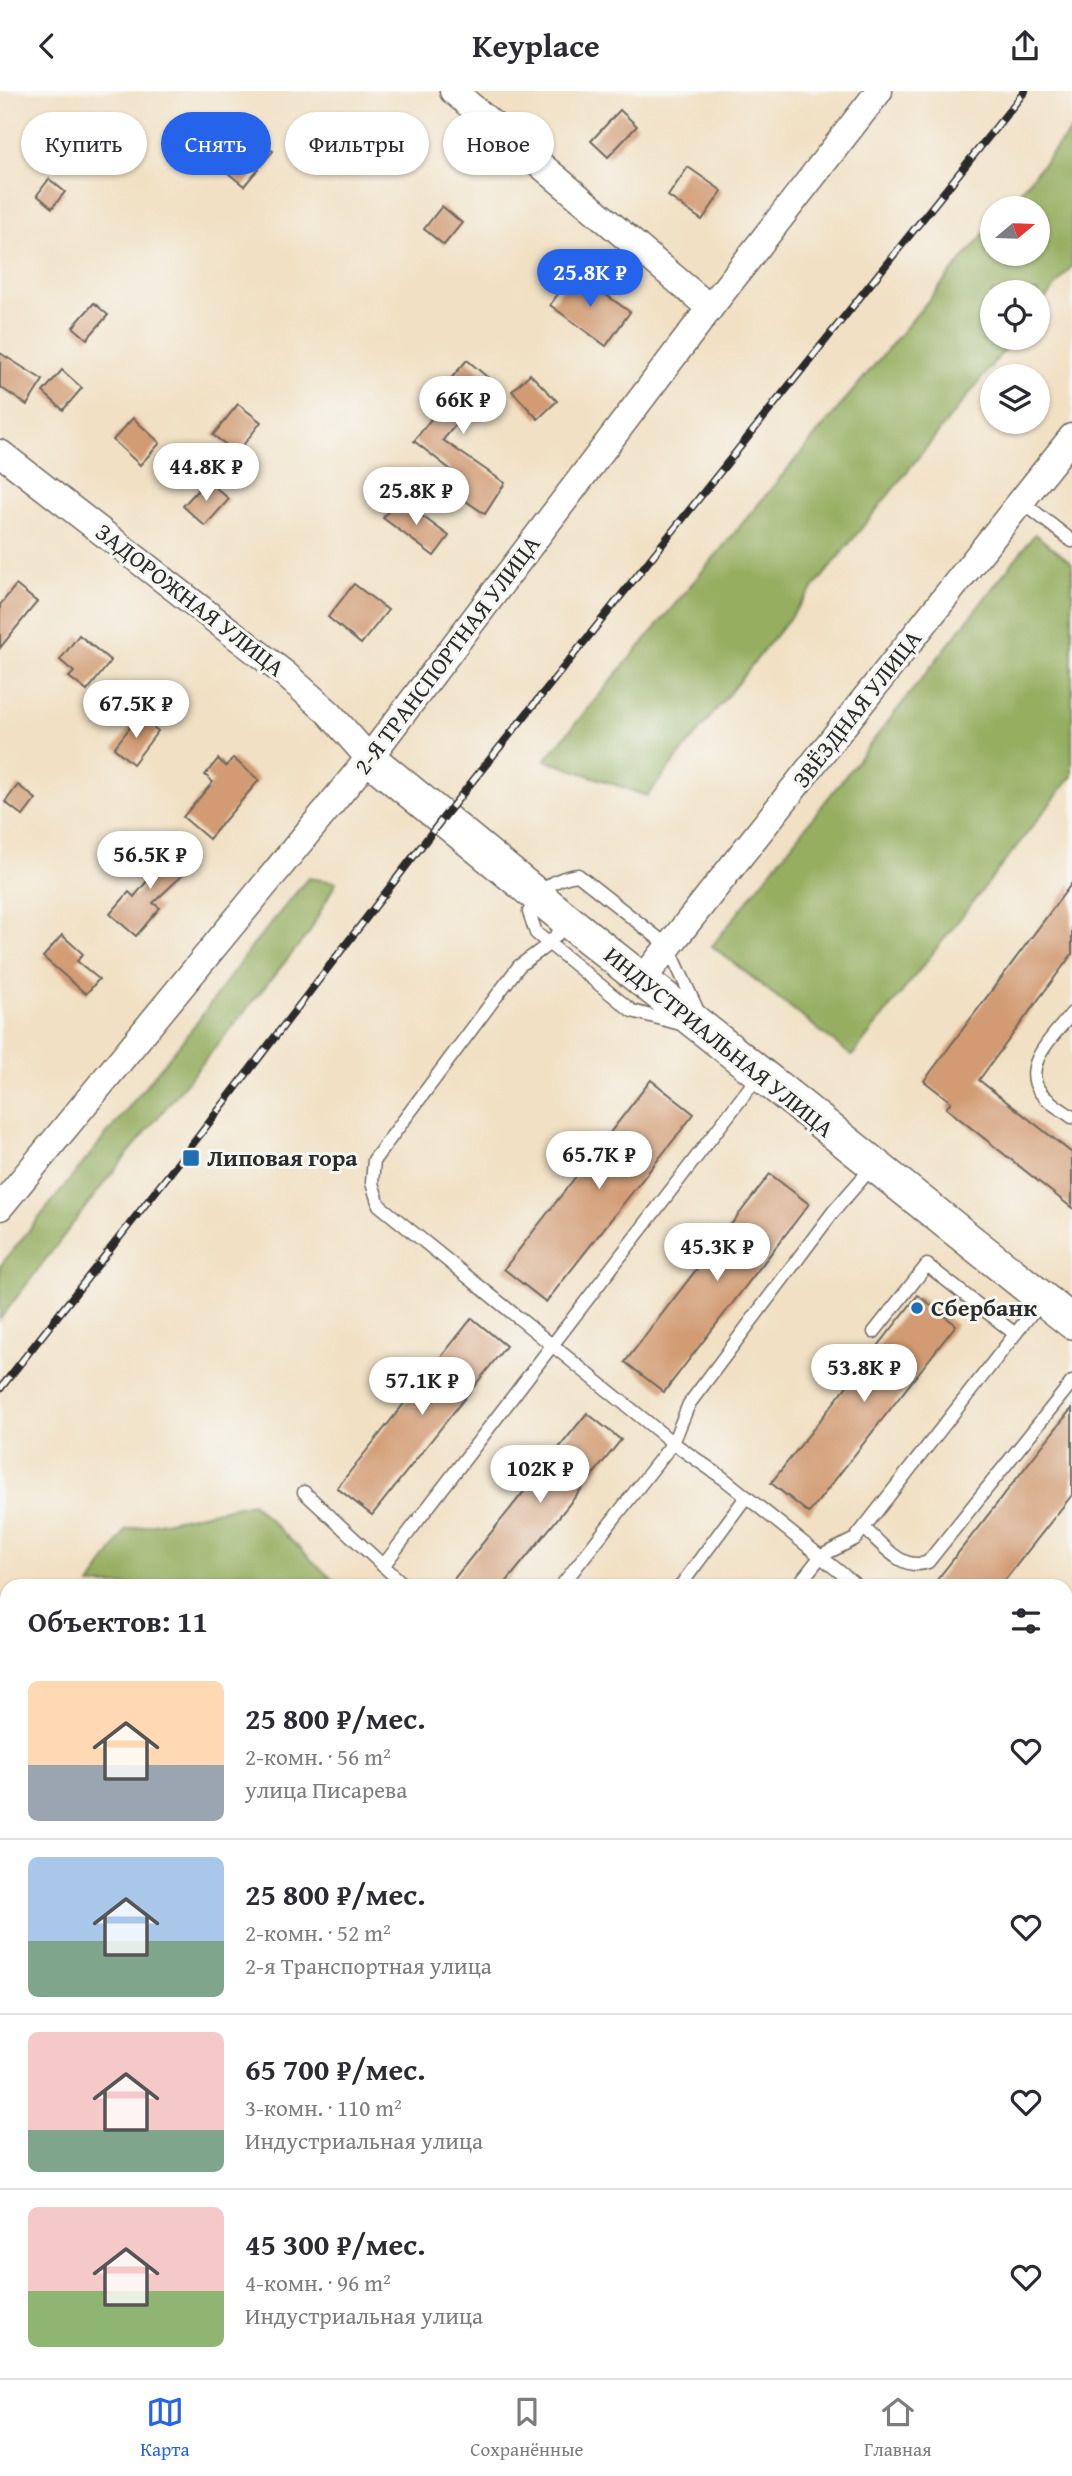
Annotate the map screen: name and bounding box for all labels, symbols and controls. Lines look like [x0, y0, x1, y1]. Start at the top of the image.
text: Keyplace [472, 22, 600, 69]
icon: back [28, 27, 66, 65]
icon: share [1006, 27, 1044, 65]
chip: Купить [21, 112, 147, 175]
chip: Снять [161, 112, 271, 175]
chip: Фильтры [285, 112, 429, 175]
chip: Новое [443, 112, 554, 175]
north arrow [980, 196, 1050, 266]
map controls [980, 196, 1050, 434]
pin: 25.8K ₽ [525, 249, 655, 309]
text: 25.8K ₽ [553, 255, 627, 288]
button: locate [980, 280, 1050, 350]
button: layers [980, 364, 1050, 434]
pin: 66K ₽ [414, 377, 512, 436]
text: 66K ₽ [435, 382, 491, 415]
pin: 44.8K ₽ [141, 443, 271, 503]
text: 44.8K ₽ [169, 449, 243, 482]
pin: 25.8K ₽ [351, 467, 481, 527]
text: 25.8K ₽ [379, 473, 453, 506]
street label: ЗАДОРОЖНАЯ УЛИЦА [88, 515, 293, 685]
street label: 2-Я ТРАНСПОРТНАЯ УЛИЦА [345, 527, 549, 782]
street label: ЗВЁЗДНАЯ УЛИЦА [784, 622, 930, 795]
pin: 67.5K ₽ [71, 681, 201, 740]
text: 67.5K ₽ [99, 686, 173, 719]
pin: 56.5K ₽ [85, 831, 215, 891]
text: 56.5K ₽ [113, 837, 187, 870]
street label: ИНДУСТРИАЛЬНАЯ УЛИЦА [597, 938, 842, 1146]
pin: 65.7K ₽ [534, 1131, 664, 1191]
text: 65.7K ₽ [562, 1137, 636, 1170]
place label: Липовая гора [207, 1140, 358, 1175]
marker: Липовая гора [181, 1148, 201, 1168]
pin: 45.3K ₽ [652, 1223, 782, 1283]
text: 45.3K ₽ [680, 1229, 754, 1262]
place label: Сбербанк [931, 1290, 1037, 1325]
marker: Сбербанк [909, 1300, 925, 1316]
pin: 53.8K ₽ [799, 1345, 929, 1404]
text: 53.8K ₽ [827, 1350, 901, 1383]
pin: 57.1K ₽ [357, 1357, 487, 1417]
text: 57.1K ₽ [385, 1363, 459, 1396]
pin: 102K ₽ [483, 1445, 597, 1505]
text: 102K ₽ [506, 1451, 574, 1484]
text: Объектов: 11 [28, 1599, 208, 1643]
icon: filters [1007, 1602, 1045, 1640]
text: 25 800 ₽/мес. [245, 1696, 426, 1740]
icon: home [84, 1709, 168, 1793]
icon: heart [1007, 1732, 1045, 1770]
text: 2-комн. · 56 m² [245, 1740, 391, 1773]
text: улица Писарева [245, 1773, 407, 1806]
text: 25 800 ₽/мес. [245, 1872, 426, 1916]
icon: home [84, 1885, 168, 1969]
icon: heart [1007, 1908, 1045, 1946]
text: 2-комн. · 52 m² [245, 1916, 391, 1949]
text: 2-я Транспортная улица [245, 1949, 492, 1982]
text: 65 700 ₽/мес. [245, 2047, 426, 2091]
icon: home [84, 2060, 168, 2144]
icon: heart [1007, 2083, 1045, 2121]
text: 3-комн. · 110 m² [245, 2091, 402, 2124]
text: Индустриальная улица [245, 2124, 483, 2157]
text: 45 300 ₽/мес. [245, 2222, 426, 2266]
icon: home [84, 2235, 168, 2319]
icon: heart [1007, 2258, 1045, 2296]
text: 4-комн. · 96 m² [245, 2266, 391, 2299]
text: Индустриальная улица [245, 2299, 483, 2332]
tab: Карта [140, 2393, 190, 2463]
tab: Сохранённые [470, 2393, 583, 2463]
tab: Главная [864, 2393, 932, 2463]

